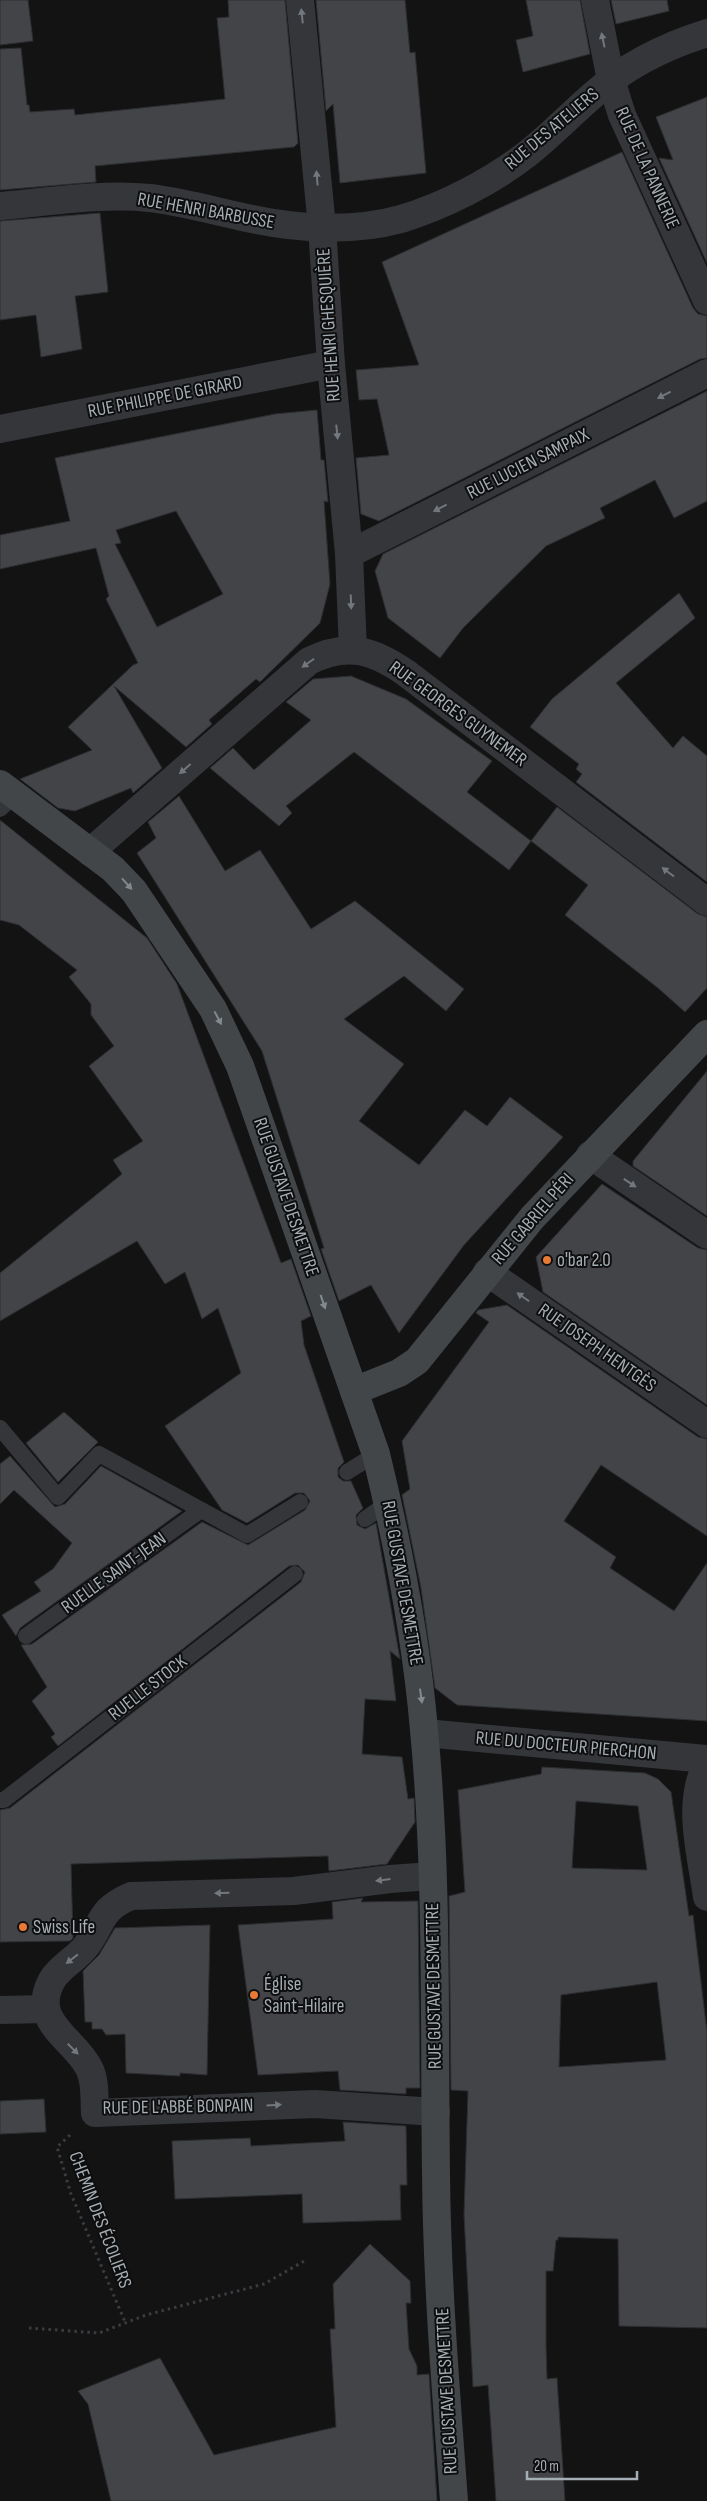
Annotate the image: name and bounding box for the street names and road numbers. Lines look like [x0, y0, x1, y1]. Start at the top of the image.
street label: RUE DES ATELIERS [500, 83, 604, 175]
street label: RUE DE LA PANNERIE [610, 104, 684, 232]
street label: RUE HENRI BARBUSSE [136, 188, 276, 234]
street label: RUE HENRI GHESQUIÈRE [312, 247, 346, 403]
street label: RUE PHILIPPE DE GIRARD [86, 371, 244, 423]
street label: RUE LUCIEN SAMPAIX [463, 423, 593, 505]
street label: RUE GEORGES GUYNEMER [385, 656, 532, 772]
street label: RUE GUSTAVE DESMETTRE [248, 1115, 324, 1279]
street label: RUE GABRIEL PÉRI [487, 1168, 579, 1270]
street label: RUE JOSEPH HENTGÈS [534, 1299, 660, 1397]
street label: RUE GUSTAVE DESMETTRE [376, 1499, 428, 1667]
street label: RUELLE SAINT-JEAN [57, 1527, 171, 1619]
street label: RUELLE STOCK [104, 1650, 192, 1726]
street label: RUE DU DOCTEUR PIERCHON [475, 1727, 657, 1765]
street label: RUE GUSTAVE DESMETTRE [421, 1903, 447, 2069]
street label: RUE DE L'ABBÉ BONPAIN [102, 2094, 254, 2120]
street label: CHEMIN DES ÉCOLIERS [63, 2148, 137, 2292]
street label: RUE GUSTAVE DESMETTRE [431, 2307, 463, 2475]

